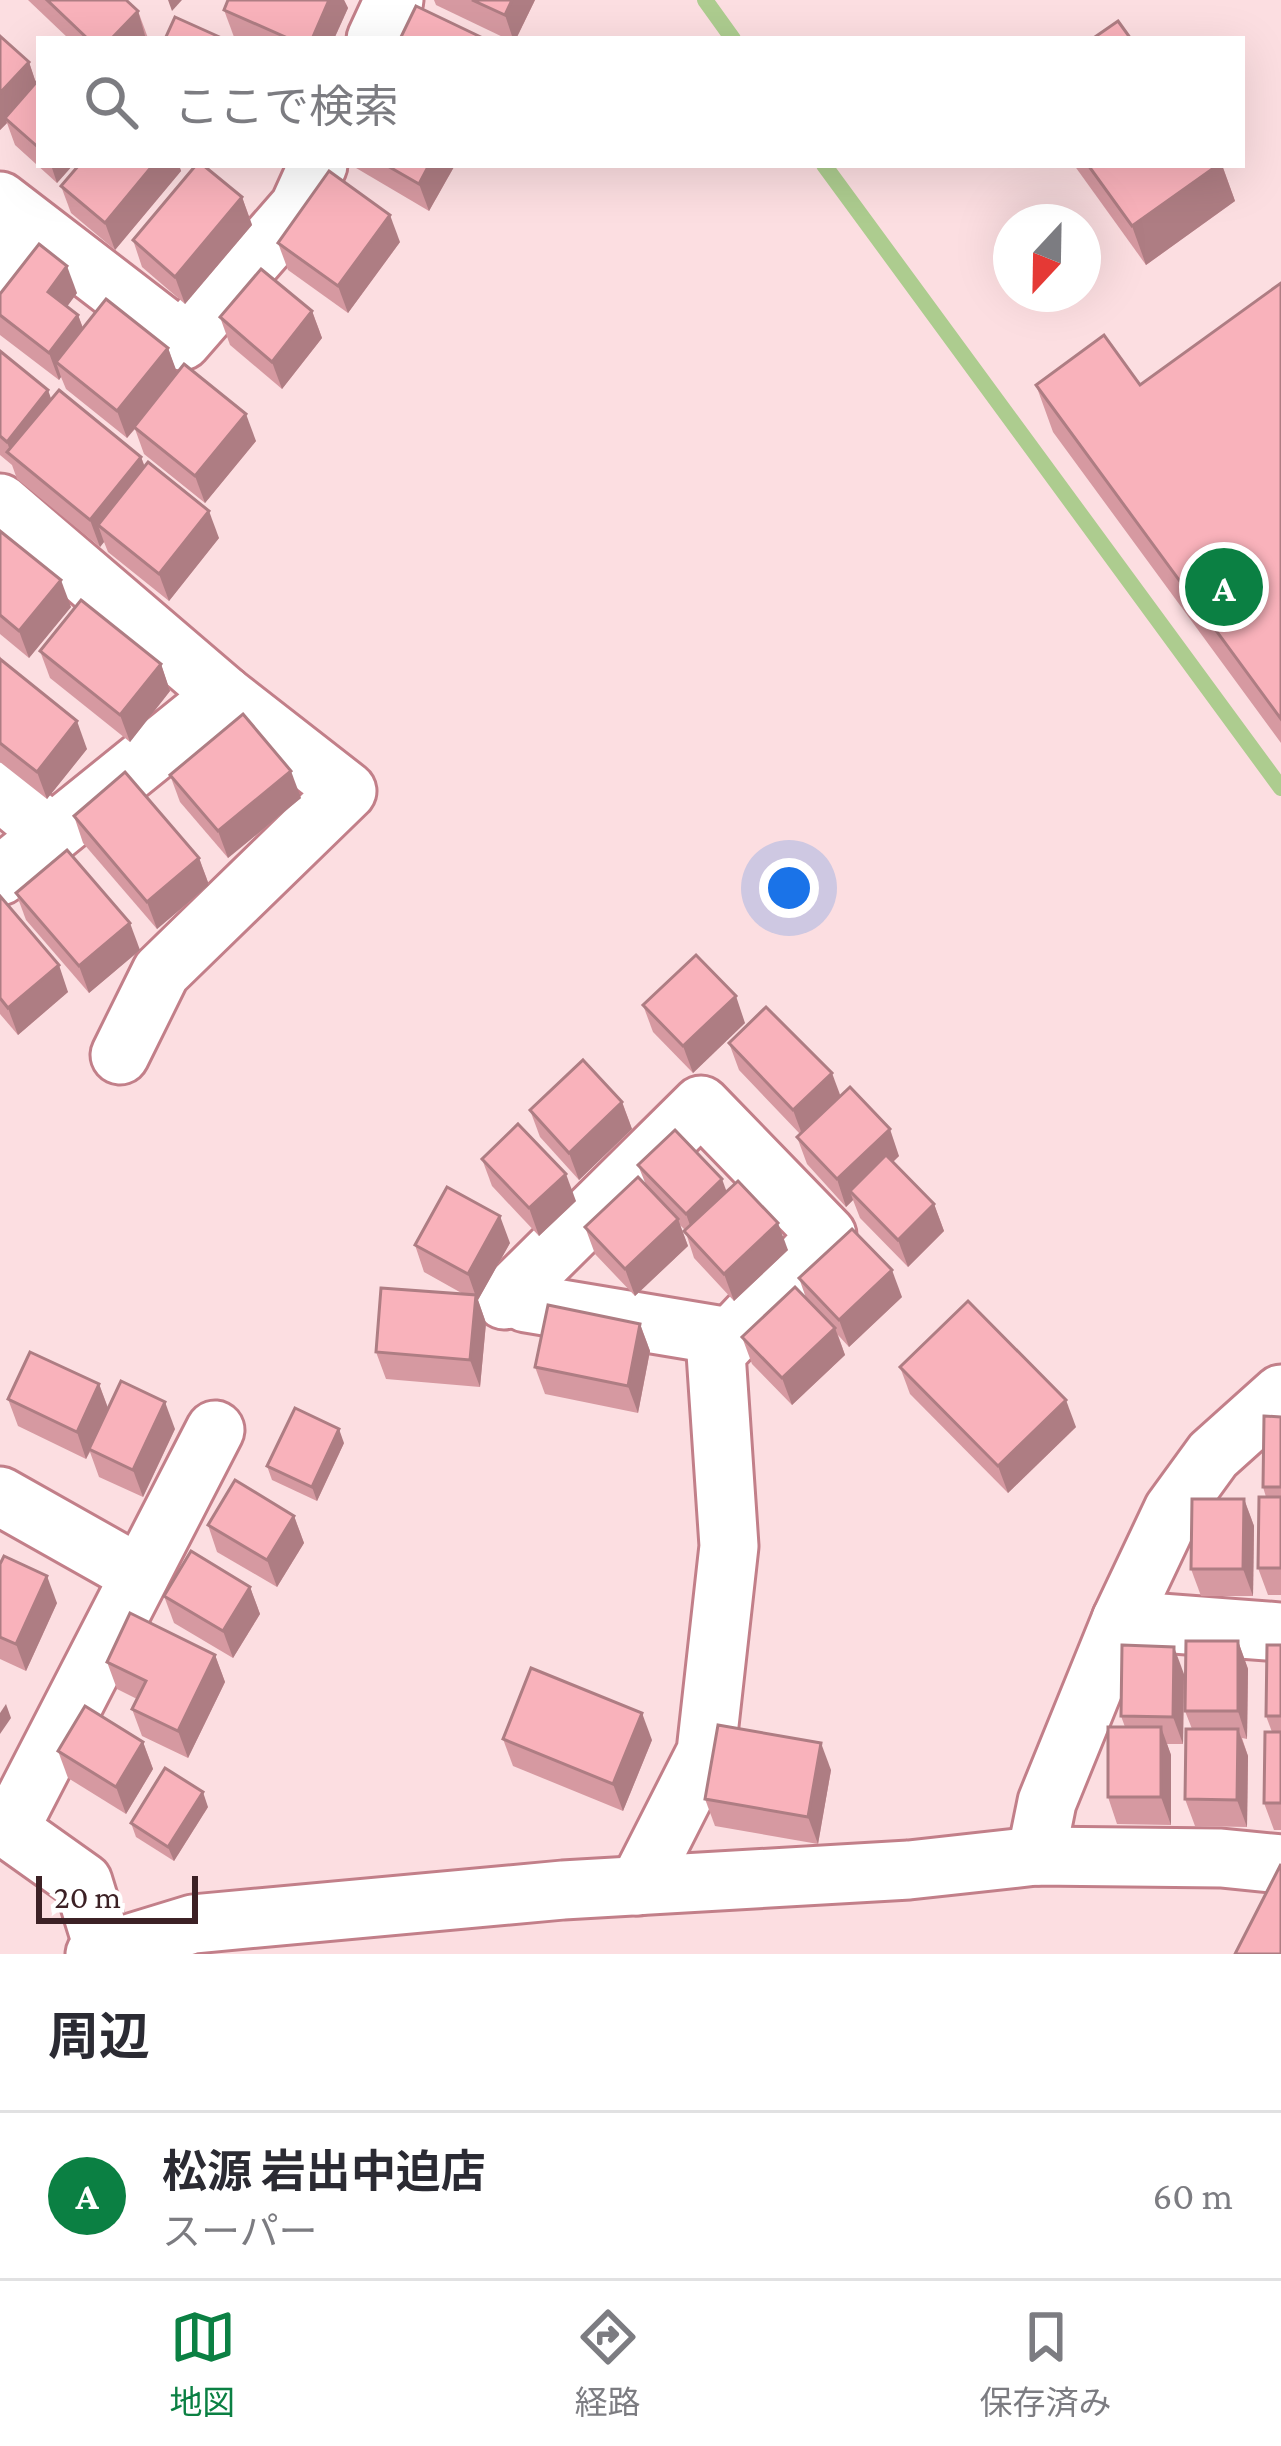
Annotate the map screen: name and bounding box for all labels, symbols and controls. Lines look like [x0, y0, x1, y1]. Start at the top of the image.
search box [36, 36, 1245, 168]
icon: search [78, 69, 144, 135]
text: ここで検索 [174, 82, 399, 132]
north arrow [993, 204, 1101, 312]
pin: A [1185, 542, 1263, 632]
your location [759, 858, 819, 918]
scale bar [36, 1870, 198, 1923]
text: 20 m [54, 1878, 121, 1915]
text: 周辺 [48, 2008, 150, 2065]
text: 松源 岩出中迫店 [162, 2147, 486, 2197]
text: A [75, 2174, 99, 2217]
text: 60 m [1152, 2174, 1233, 2217]
text: スーパー [162, 2210, 318, 2253]
tab: 地図 [170, 2304, 236, 2424]
tab: 経路 [575, 2304, 641, 2424]
tab: 保存済み [980, 2304, 1112, 2424]

